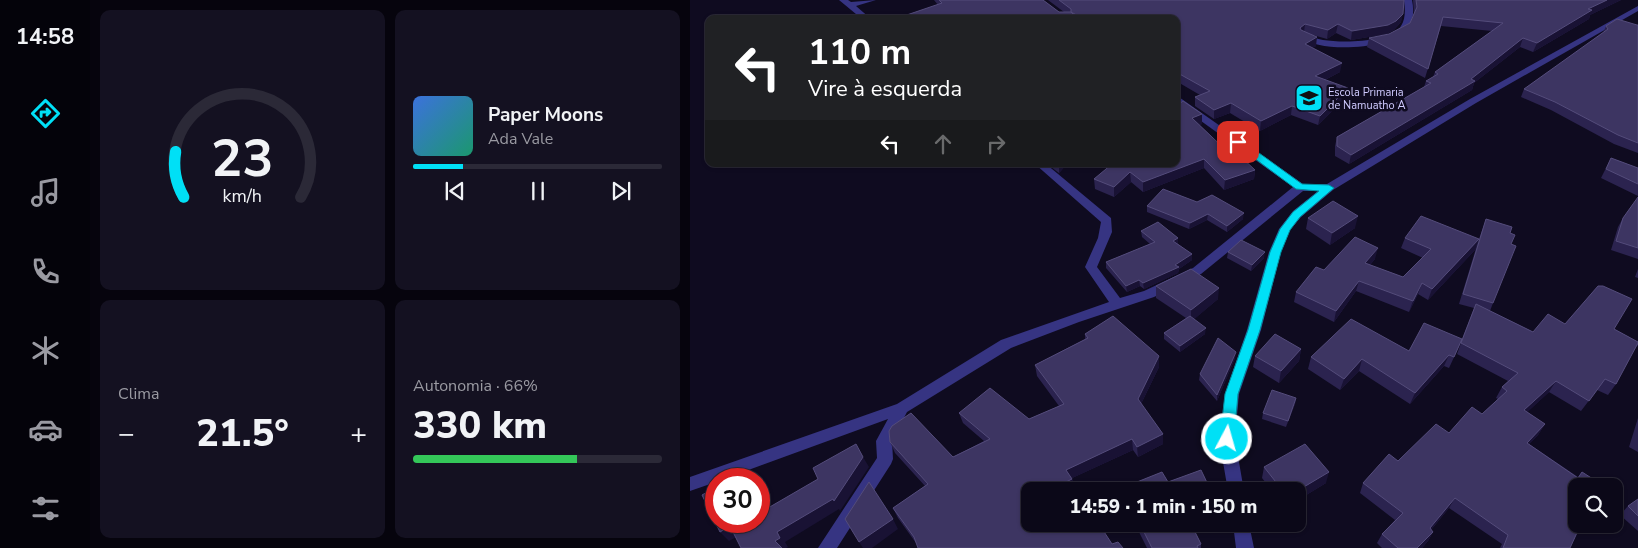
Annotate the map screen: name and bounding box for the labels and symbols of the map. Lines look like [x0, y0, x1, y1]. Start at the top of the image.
school or university icon: Escola Primaria de Namuatho A [1294, 83, 1324, 113]
place label: Escola Primaria de Namuatho A [1328, 85, 1406, 113]
pin [1217, 121, 1259, 163]
position arrow [1200, 412, 1252, 464]
speed limit sign: 30 [705, 468, 770, 533]

